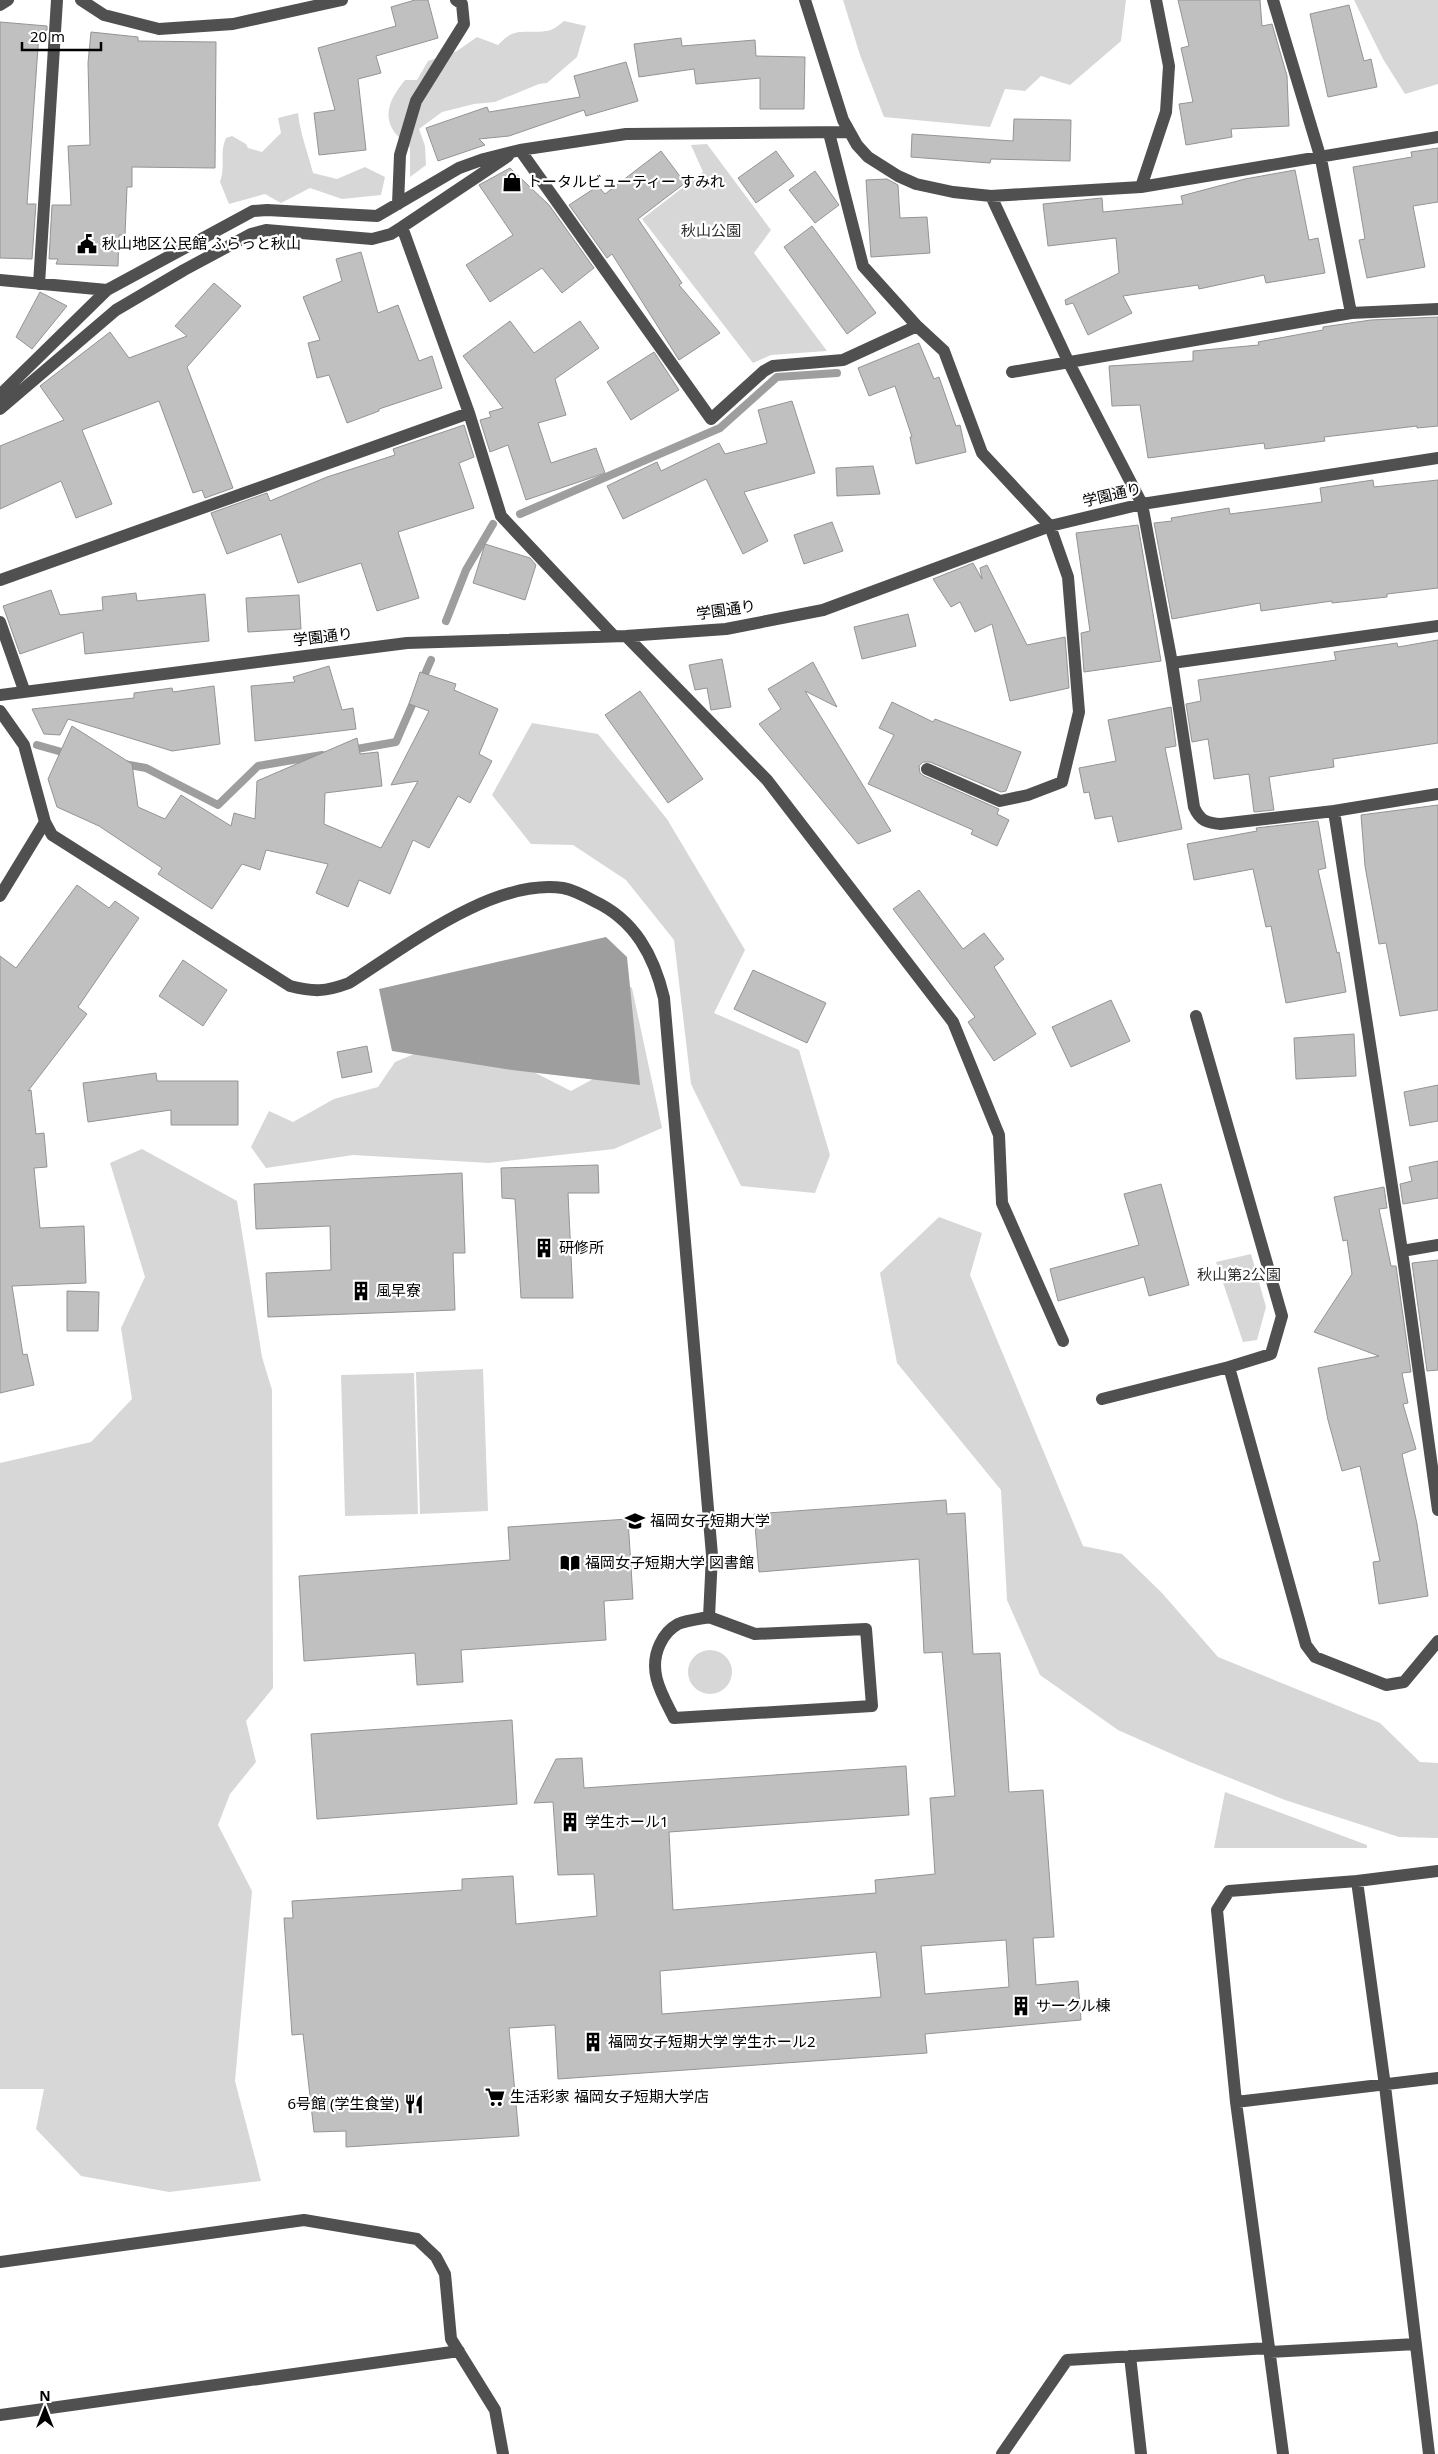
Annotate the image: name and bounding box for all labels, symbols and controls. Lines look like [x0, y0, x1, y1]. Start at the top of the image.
scale bar [22, 20, 101, 52]
text: 20 m [30, 26, 65, 46]
shop icon: トータルビューティー すみれ [501, 171, 523, 193]
place label: トータルビューティー すみれ [527, 171, 725, 191]
park label: 秋山公園 [681, 220, 741, 240]
public building icon: 秋山地区公民館 ふらっと秋山 [76, 233, 98, 255]
place label: 秋山地区公民館 ふらっと秋山 [102, 233, 301, 253]
street label: 学園通り [1080, 478, 1143, 511]
street label: 学園通り [695, 595, 757, 623]
street label: 学園通り [292, 622, 354, 650]
building icon: 研修所 [533, 1237, 555, 1259]
place label: 研修所 [559, 1237, 604, 1257]
park label: 秋山第2公園 [1197, 1264, 1281, 1284]
building icon: 風早寮 [350, 1280, 372, 1302]
place label: 風早寮 [376, 1280, 421, 1300]
school or university icon: 福岡女子短期大学 [624, 1510, 646, 1532]
place label: 福岡女子短期大学 [650, 1510, 770, 1530]
library icon: 福岡女子短期大学 図書館 [559, 1552, 581, 1574]
place label: 福岡女子短期大学 図書館 [585, 1552, 754, 1572]
building icon: 学生ホール1 [559, 1811, 581, 1833]
place label: 学生ホール1 [585, 1811, 669, 1831]
building icon: サークル棟 [1010, 1995, 1032, 2017]
place label: サークル棟 [1036, 1995, 1111, 2015]
building icon: 福岡女子短期大学 学生ホール2 [582, 2031, 604, 2053]
place label: 福岡女子短期大学 学生ホール2 [608, 2031, 815, 2051]
supermarket icon: 生活彩家 福岡女子短期大学店 [484, 2086, 506, 2108]
place label: 生活彩家 福岡女子短期大学店 [510, 2086, 709, 2106]
place label: 6号館 (学生食堂) [288, 2093, 399, 2113]
restaurant icon: 6号館 (学生食堂) [403, 2093, 425, 2115]
north arrow [20, 2384, 70, 2434]
text: N [39, 2386, 51, 2405]

